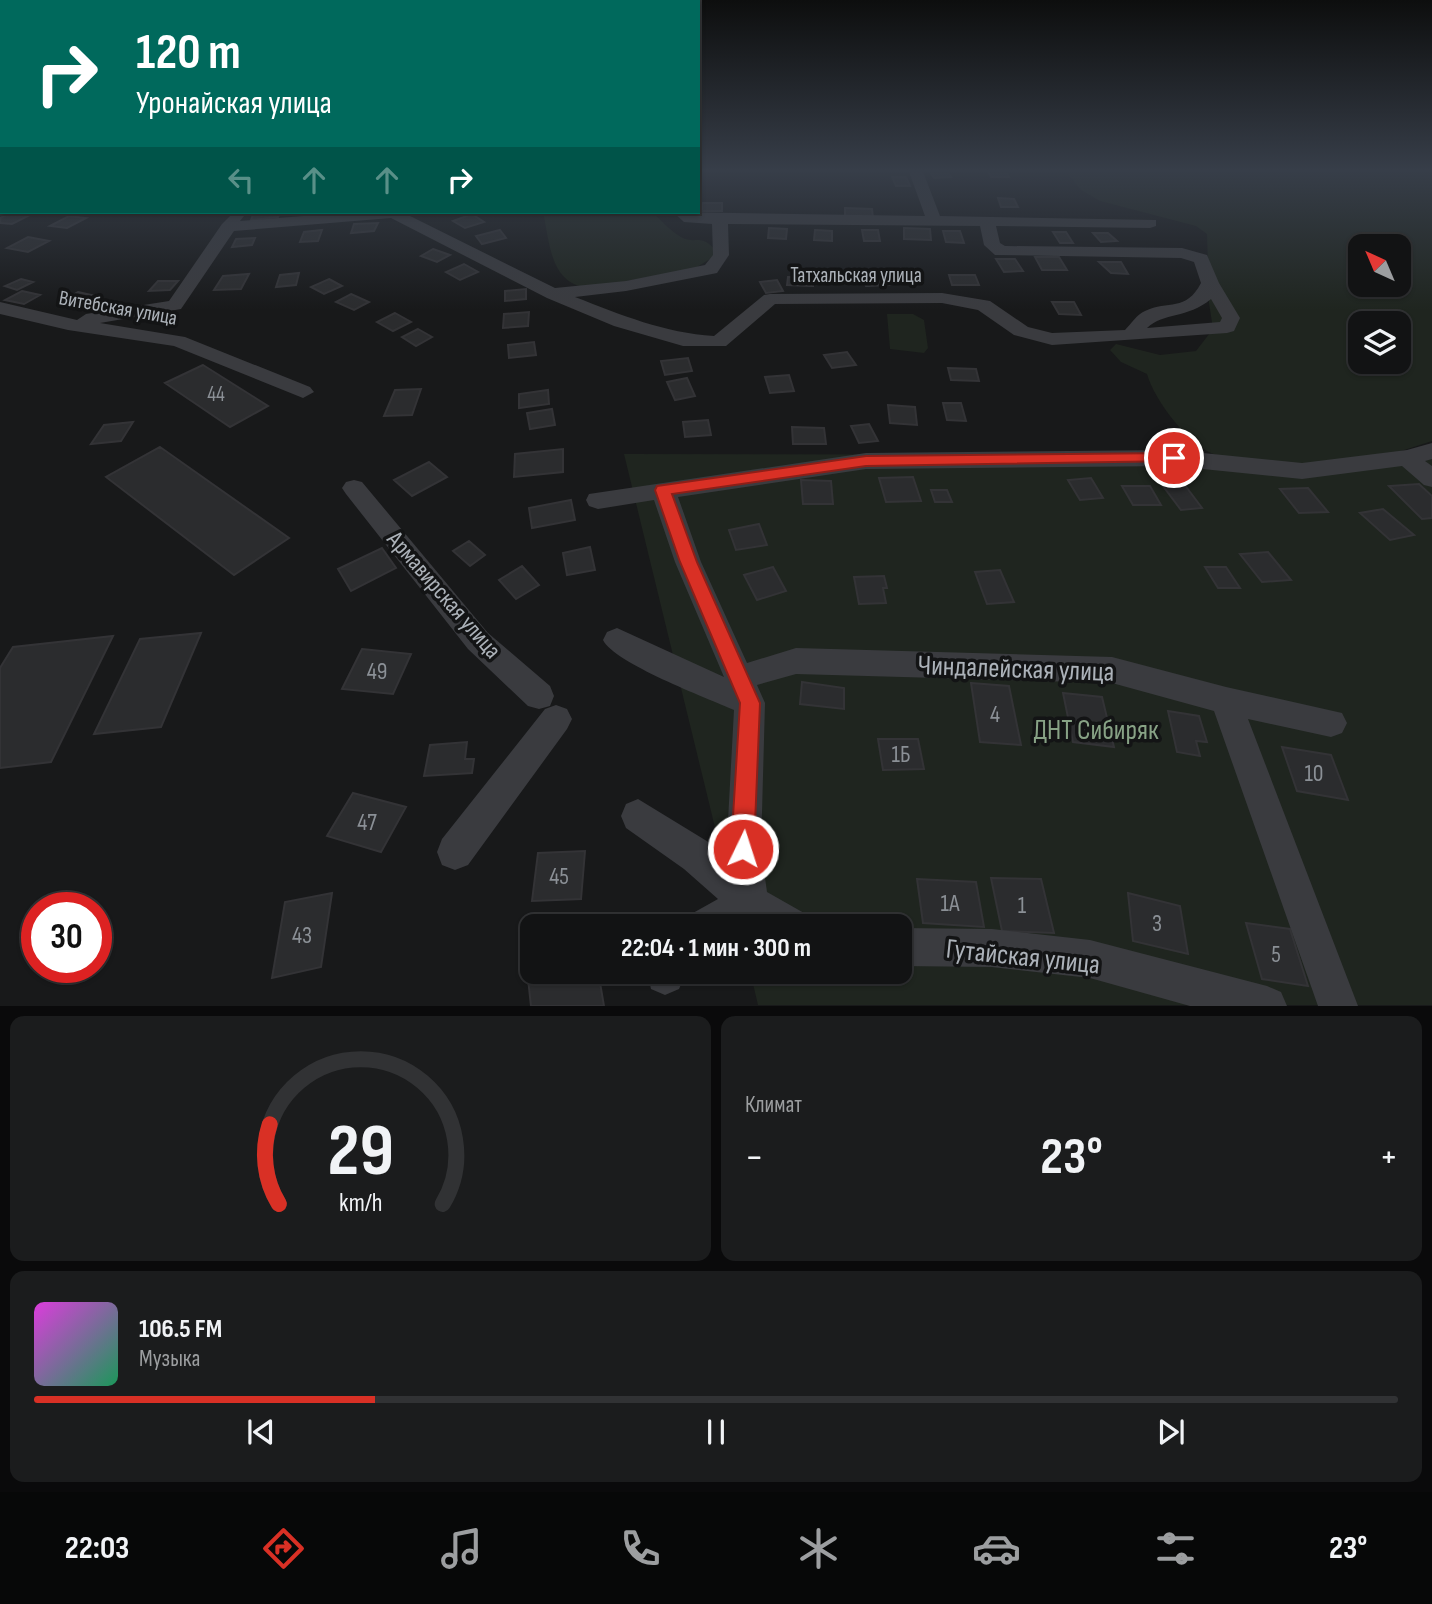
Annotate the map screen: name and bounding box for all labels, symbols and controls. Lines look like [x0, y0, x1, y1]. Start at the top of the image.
text: 120 m [136, 24, 241, 83]
icon: right [21, 28, 112, 119]
text: Уронайская улица [136, 84, 332, 123]
icon: left [222, 161, 260, 199]
icon: ahead [295, 161, 333, 199]
icon: ahead [368, 161, 406, 199]
icon: right [441, 161, 479, 199]
north arrow [1348, 234, 1410, 298]
map controls [1348, 234, 1411, 374]
street label: Татхальская улица [790, 263, 922, 288]
street label: Витебская улица [57, 285, 179, 331]
button: layers [1348, 311, 1411, 374]
house number: 44 [207, 382, 225, 407]
pin [1144, 428, 1204, 488]
icon: arrive [1155, 439, 1193, 477]
street label: Армавирская улица [380, 525, 507, 665]
street label: Чиндалейская улица [917, 649, 1115, 689]
house number: 49 [367, 657, 387, 686]
house number: 4 [990, 700, 1000, 729]
park label: ДНТ Сибиряк [1033, 714, 1159, 747]
house number: 1Б [891, 740, 911, 769]
house number: 10 [1304, 759, 1324, 788]
house number: 47 [357, 808, 377, 837]
position arrow [706, 812, 780, 886]
house number: 45 [549, 862, 569, 891]
house number: 1А [940, 889, 960, 918]
house number: 1 [1018, 891, 1027, 920]
speed limit sign: 30 [21, 892, 112, 983]
house number: 3 [1152, 909, 1162, 938]
house number: 43 [292, 921, 312, 950]
text: 22:04 · 1 мин · 300 m [621, 933, 811, 964]
street label: Гутайская улица [944, 933, 1102, 981]
house number: 5 [1271, 940, 1281, 969]
text: Климат [745, 1091, 802, 1119]
text: 29 [327, 1109, 394, 1197]
text: 23° [1040, 1126, 1103, 1189]
text: − [745, 1135, 764, 1180]
text: + [1379, 1135, 1398, 1180]
text: km/h [339, 1188, 382, 1219]
text: 106.5 FM [139, 1314, 222, 1345]
text: Музыка [139, 1345, 200, 1373]
icon: previous [242, 1413, 280, 1451]
icon: pause [697, 1413, 735, 1451]
icon: next [1152, 1413, 1190, 1451]
icon: directions [259, 1524, 308, 1573]
icon: music [437, 1524, 486, 1573]
icon: phone [616, 1524, 665, 1573]
icon: climate [794, 1524, 843, 1573]
icon: car [972, 1524, 1021, 1573]
icon: filters [1151, 1524, 1200, 1573]
text: 22:03 [65, 1529, 129, 1568]
text: 23° [1329, 1529, 1367, 1568]

